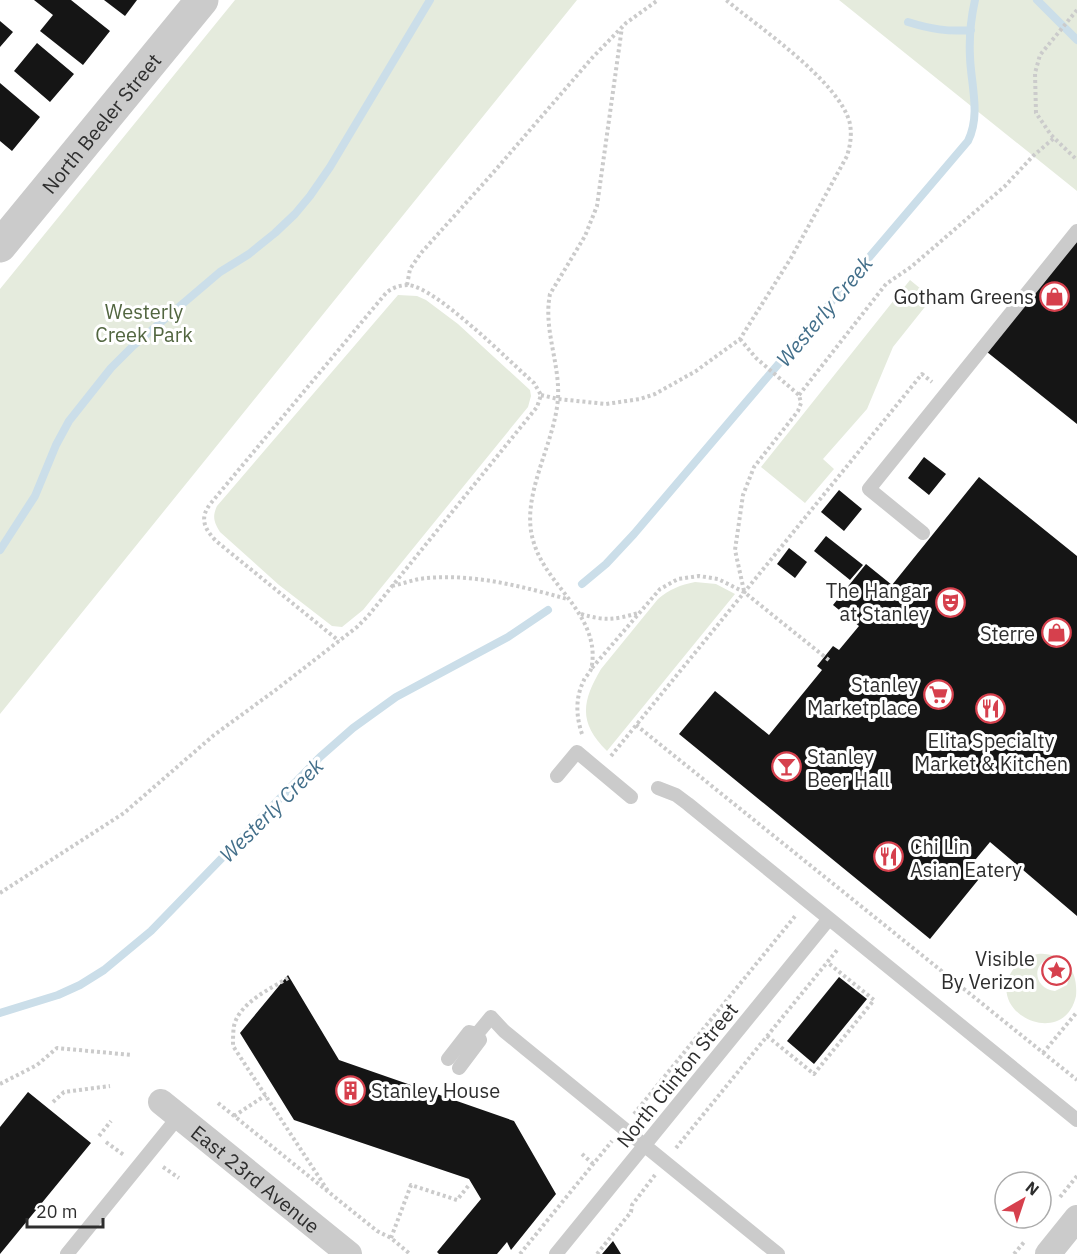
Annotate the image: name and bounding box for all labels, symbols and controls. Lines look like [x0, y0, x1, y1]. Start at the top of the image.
street label: North Beeler Street [35, 47, 167, 199]
water label: Westerly Creek [770, 249, 879, 372]
shop icon: Gotham Greens [1039, 280, 1071, 312]
place label: Gotham Greens [893, 283, 1034, 310]
park label: Westerly Creek Park [95, 298, 193, 348]
place label: The Hangar at Stanley [826, 577, 929, 627]
theatre icon: The Hangar at Stanley [934, 586, 966, 618]
shop icon: Sterre [1040, 617, 1072, 649]
place label: Sterre [980, 620, 1035, 647]
place label: Stanley Marketplace [807, 671, 918, 721]
supermarket icon: Stanley Marketplace [923, 679, 955, 711]
restaurant icon: Elita Specialty Market & Kitchen [975, 693, 1007, 725]
place label: Elita Specialty Market & Kitchen [914, 727, 1068, 777]
place label: Stanley Beer Hall [807, 743, 890, 793]
water label: Westerly Creek [213, 751, 330, 868]
bar icon: Stanley Beer Hall [770, 751, 802, 783]
place label: Chi Lin Asian Eatery [910, 833, 1022, 883]
restaurant icon: Chi Lin Asian Eatery [873, 841, 905, 873]
place label: Visible By Verizon [941, 945, 1035, 995]
place icon: Visible By Verizon [1040, 954, 1072, 986]
street label: North Clinton Street [610, 997, 744, 1153]
building icon: Stanley House [334, 1074, 366, 1106]
place label: Stanley House [371, 1077, 500, 1104]
street label: East 23rd Avenue [186, 1118, 326, 1239]
north arrow [993, 1170, 1053, 1230]
text: N [1022, 1177, 1043, 1200]
scale bar [27, 1191, 104, 1229]
text: 20 m [36, 1200, 78, 1223]

